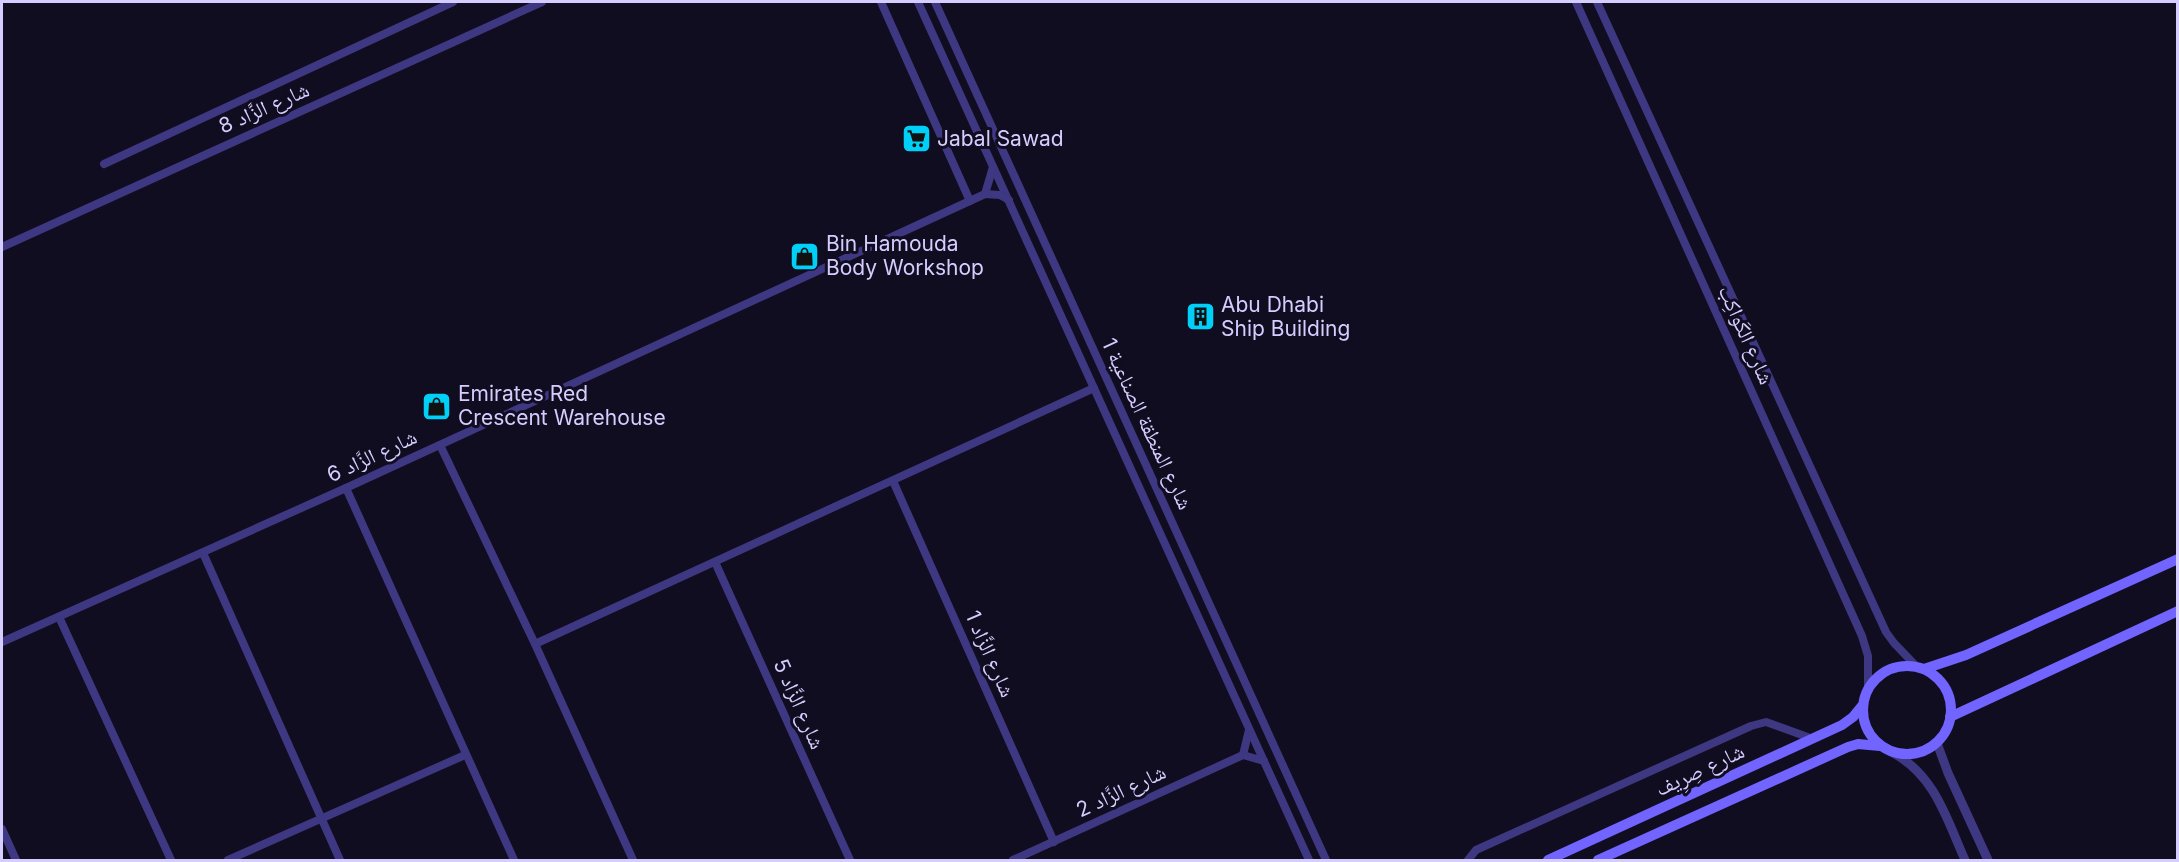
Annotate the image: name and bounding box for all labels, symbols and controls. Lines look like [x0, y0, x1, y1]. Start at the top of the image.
street label: شارع الزَّاد 8 [215, 77, 313, 139]
supermarket icon: Jabal Sawad [900, 123, 932, 155]
place label: Jabal Sawad [937, 126, 1064, 151]
place label: Bin Hamouda Body Workshop [826, 231, 984, 280]
shop icon: Bin Hamouda Body Workshop [789, 240, 821, 272]
street label: شارع الكَواكِب [1713, 281, 1779, 389]
place label: Abu Dhabi Ship Building [1221, 292, 1350, 341]
building icon: Abu Dhabi Ship Building [1184, 301, 1216, 333]
street label: شارع المنطقة الصناعية 1 [1096, 334, 1198, 514]
place label: Emirates Red Crescent Warehouse [458, 381, 666, 430]
shop icon: Emirates Red Crescent Warehouse [421, 390, 453, 422]
street label: شارع الزَّاد 6 [323, 424, 421, 488]
street label: شارع الزَّاد 1 [959, 607, 1021, 701]
street label: شارع الزَّاد 5 [768, 655, 830, 753]
street label: شارع صِرِيف [1651, 738, 1750, 804]
street label: شارع الزَّاد 2 [1072, 759, 1170, 823]

